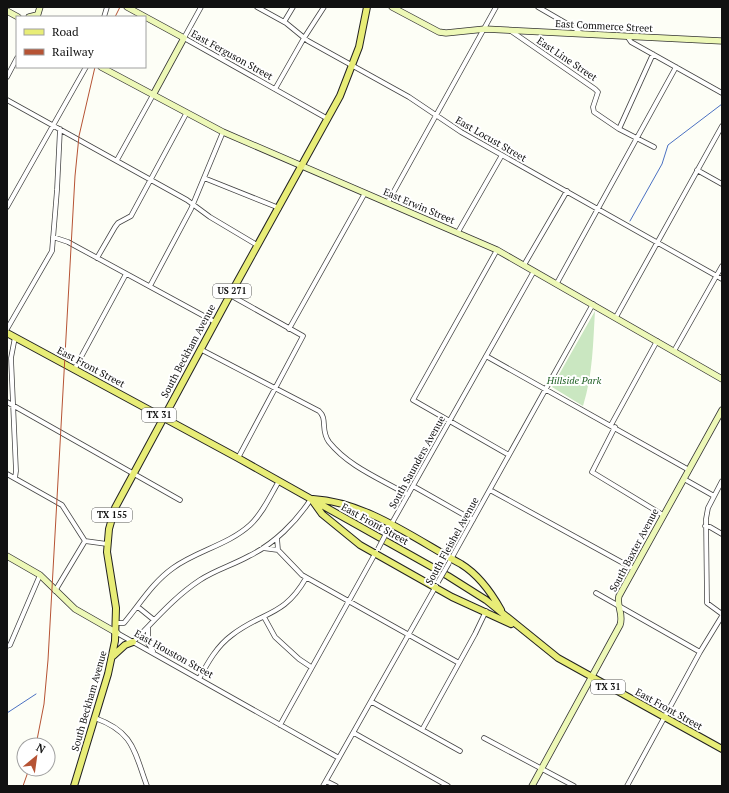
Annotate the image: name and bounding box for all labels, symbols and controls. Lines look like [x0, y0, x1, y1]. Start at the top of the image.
legend [16, 16, 146, 68]
street label: East Commerce Street [555, 17, 653, 35]
text: Road [52, 24, 79, 39]
street label: East Ferguson Street [189, 27, 275, 83]
street label: East Line Street [534, 34, 600, 84]
text: Railway [52, 44, 95, 59]
street label: East Locust Street [453, 113, 529, 165]
street label: East Erwin Street [381, 185, 457, 227]
road number: US 271 [213, 284, 251, 298]
street label: South Beckham Avenue [158, 302, 218, 400]
street label: East Front Street [55, 344, 127, 390]
park label: Hillside Park [546, 374, 601, 387]
road number: TX 31 [142, 408, 176, 422]
street label: South Saunders Avenue [386, 413, 448, 511]
street label: South Fleishel Avenue [422, 495, 482, 587]
street label: East Front Street [339, 500, 411, 548]
street label: South Baxter Avenue [607, 506, 661, 594]
road number: TX 155 [92, 508, 132, 522]
street label: East Houston Street [132, 627, 216, 681]
street label: South Beckham Avenue [68, 649, 110, 753]
road number: TX 31 [591, 680, 625, 694]
street label: East Front Street [633, 685, 705, 733]
north arrow [16, 737, 56, 777]
text: N [34, 740, 48, 757]

